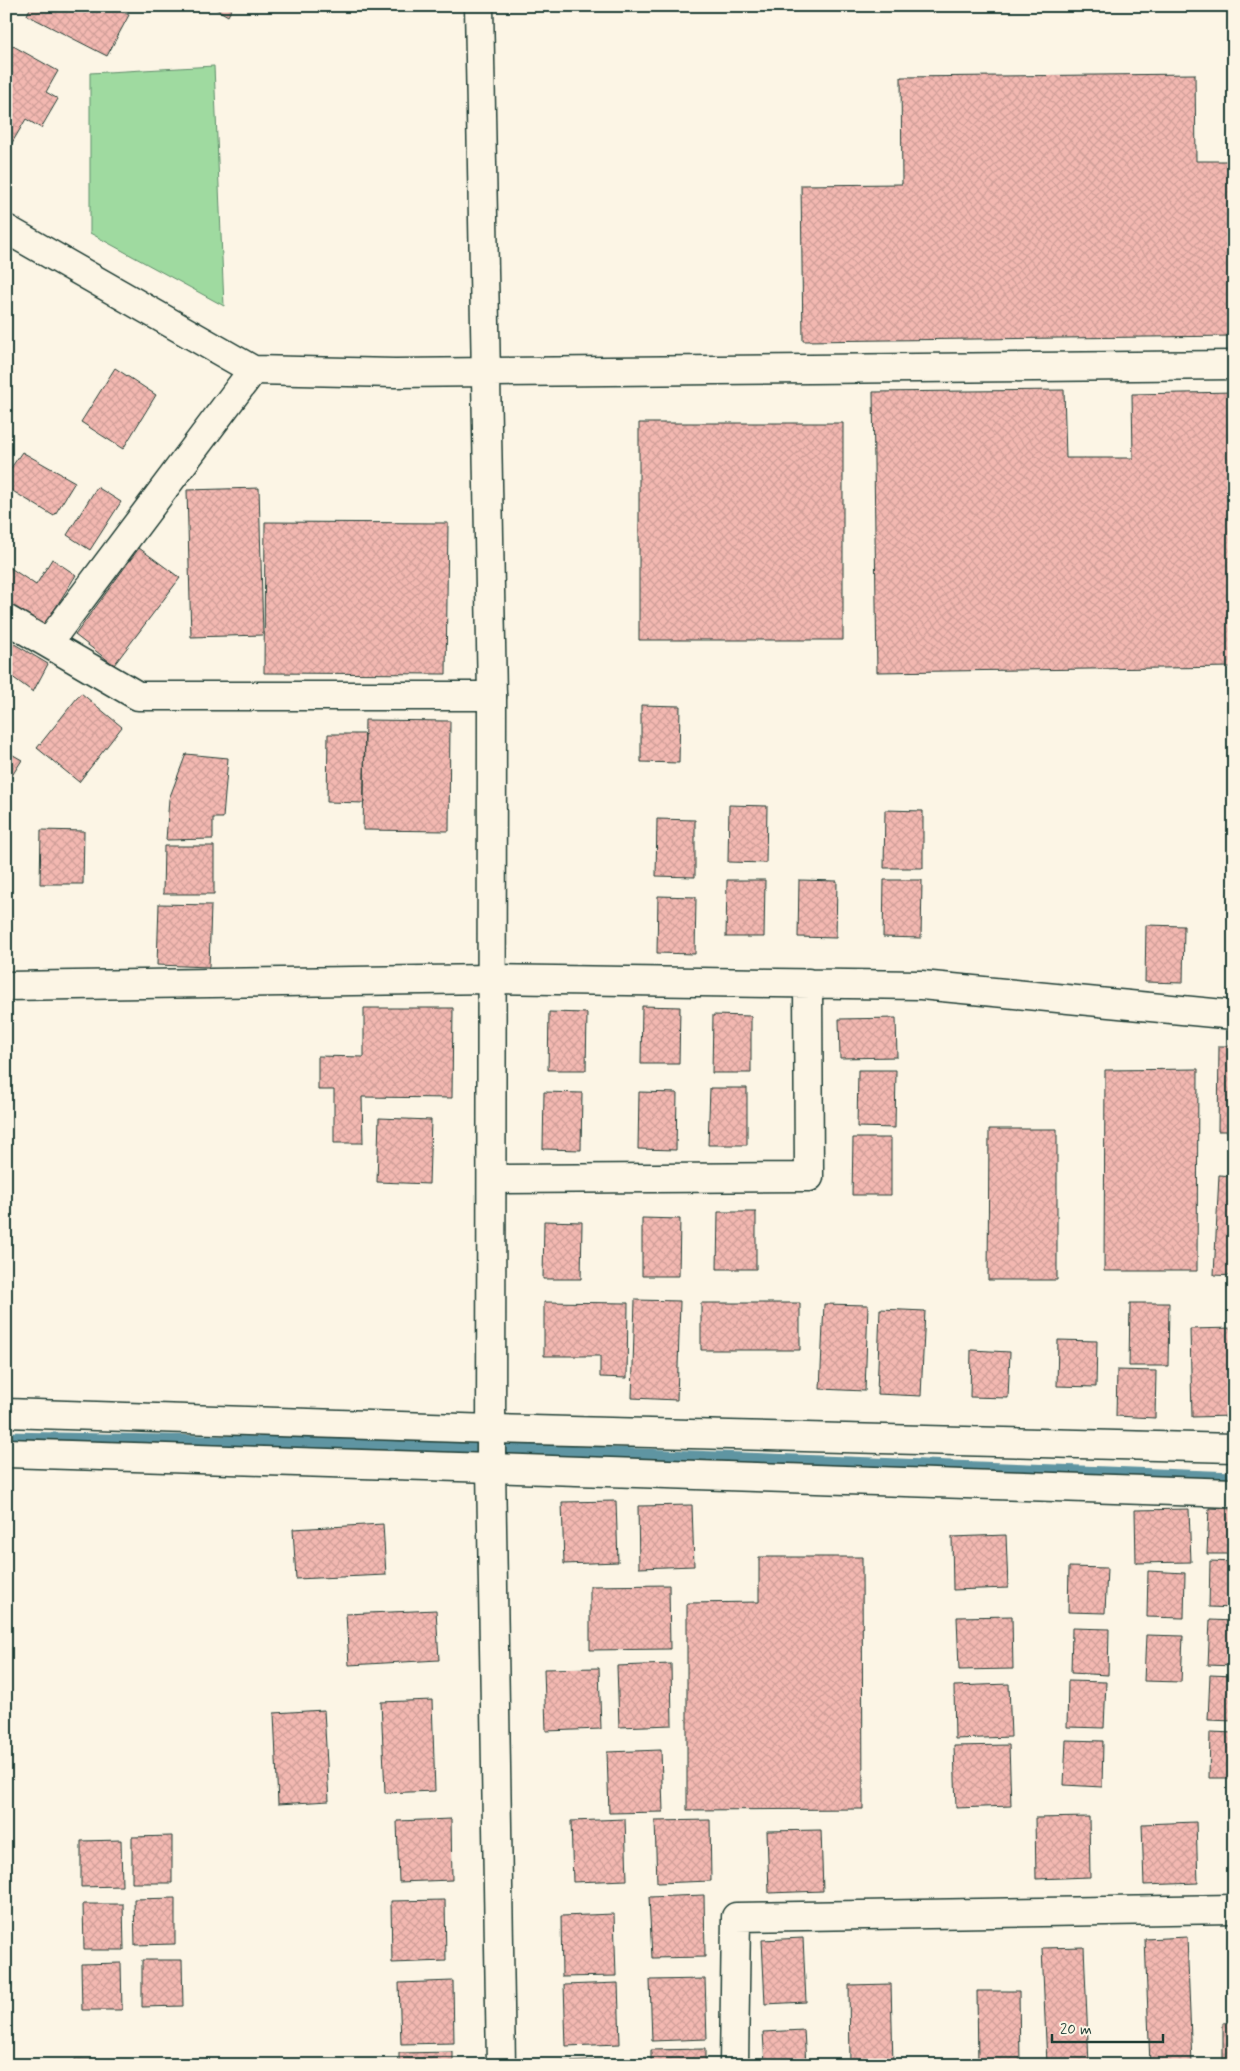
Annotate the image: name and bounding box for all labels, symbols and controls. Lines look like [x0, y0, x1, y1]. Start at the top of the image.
scale bar [1052, 2011, 1164, 2043]
text: 20 m [1060, 2020, 1092, 2040]

